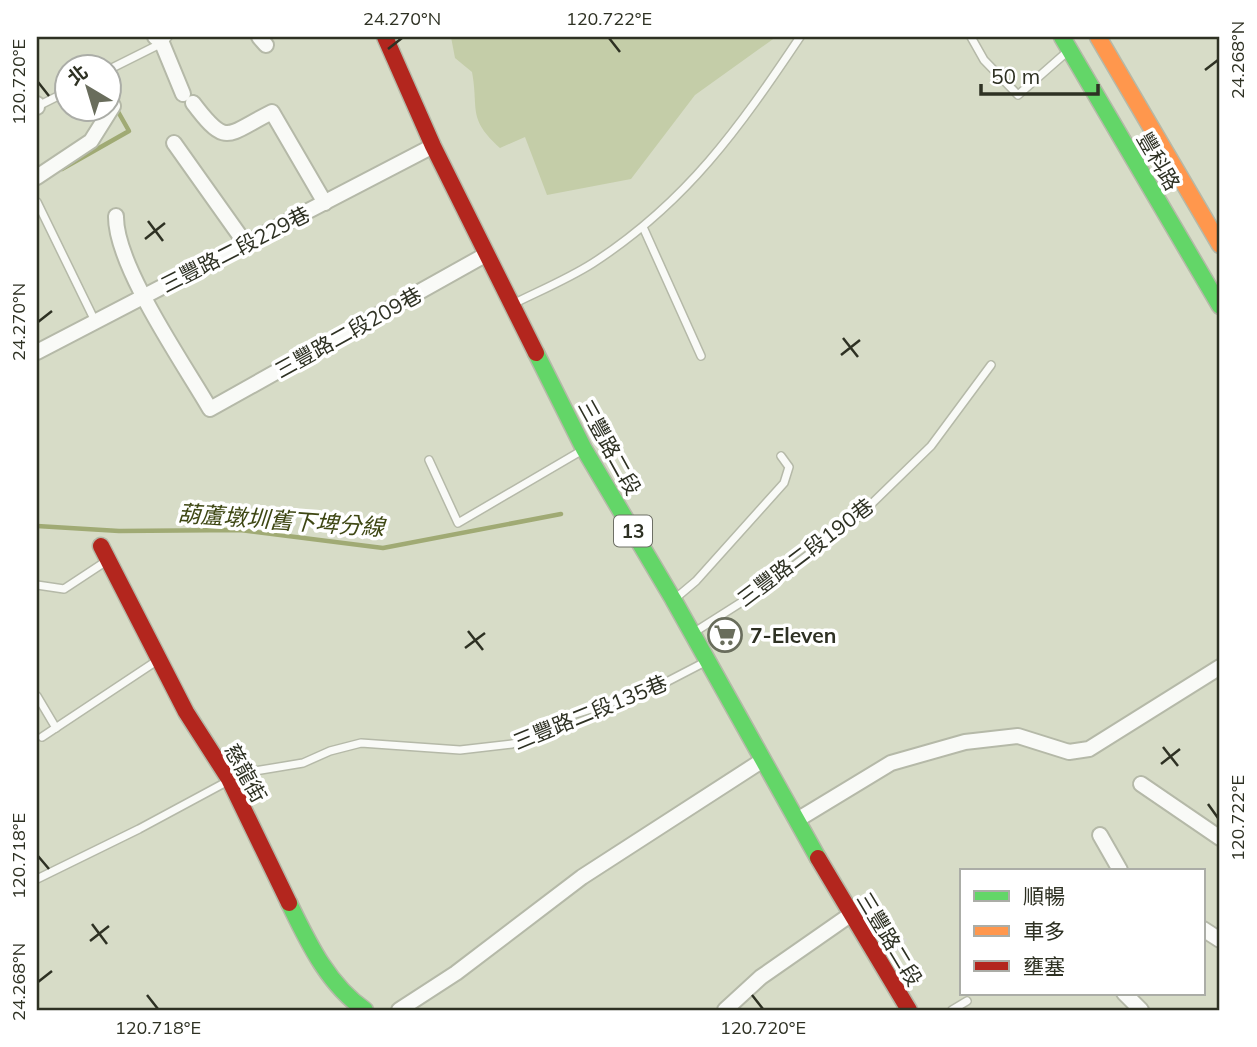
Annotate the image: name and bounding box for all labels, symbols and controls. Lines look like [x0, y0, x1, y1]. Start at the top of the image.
text: 24.270°N [363, 7, 441, 30]
text: 120.722°E [566, 7, 652, 30]
text: 24.268°N [1226, 21, 1249, 99]
text: 120.720°E [7, 39, 30, 125]
north arrow [52, 52, 122, 122]
scale bar [981, 52, 1098, 96]
text: 北 [63, 59, 92, 90]
text: 50 m [991, 63, 1040, 89]
street label: 豐科路 [1132, 127, 1186, 195]
street label: 三豐路二段229巷 [156, 200, 314, 298]
street label: 三豐路二段209巷 [270, 281, 426, 383]
text: 24.270°N [7, 283, 30, 361]
street label: 三豐路二段 [573, 395, 647, 499]
street label: 三豐路二段190巷 [732, 492, 878, 612]
water label: 葫蘆墩圳舊下埤分線 [177, 498, 388, 542]
road number: 13 [614, 516, 652, 546]
supermarket icon: 7-Eleven [706, 616, 744, 654]
place label: 7-Eleven [750, 622, 837, 648]
street label: 三豐路二段135巷 [509, 669, 671, 755]
street label: 慈龍街 [219, 739, 273, 807]
text: 120.722°E [1226, 775, 1249, 861]
text: 120.718°E [7, 813, 30, 899]
legend [960, 869, 1204, 995]
text: 順暢 [1023, 883, 1065, 909]
street label: 三豐路二段 [852, 887, 928, 991]
text: 車多 [1023, 918, 1065, 944]
text: 24.268°N [7, 943, 30, 1021]
text: 壅塞 [1023, 953, 1065, 979]
text: 120.718°E [115, 1016, 201, 1039]
text: 120.720°E [720, 1016, 806, 1039]

